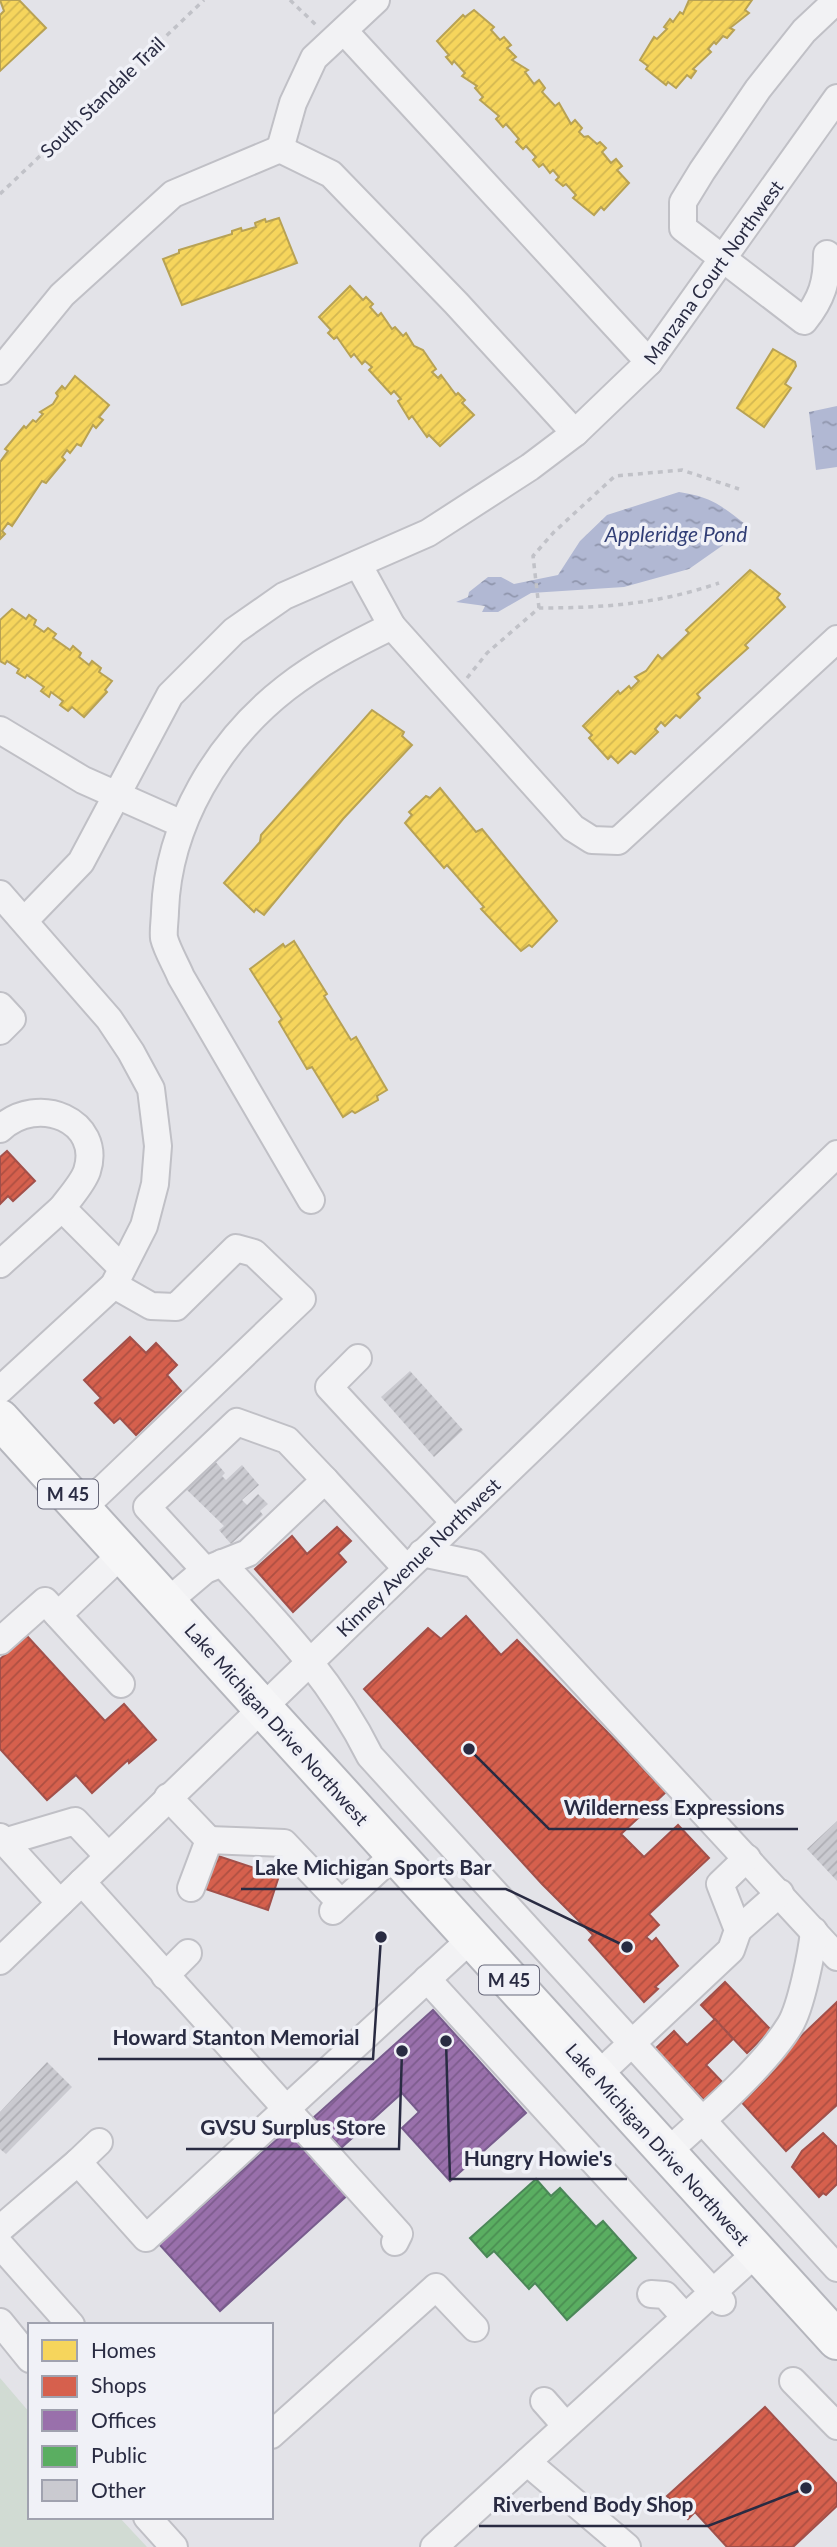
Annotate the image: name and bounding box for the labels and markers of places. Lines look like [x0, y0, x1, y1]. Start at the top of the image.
callout: Wilderness Expressions [549, 1787, 798, 1829]
callout: Lake Michigan Sports Bar [241, 1847, 506, 1889]
callout: Howard Stanton Memorial [98, 2017, 373, 2059]
callout: GVSU Surplus Store [186, 2107, 399, 2149]
callout: Hungry Howie's [450, 2137, 627, 2179]
callout: Riverbend Body Shop [479, 2484, 708, 2526]

